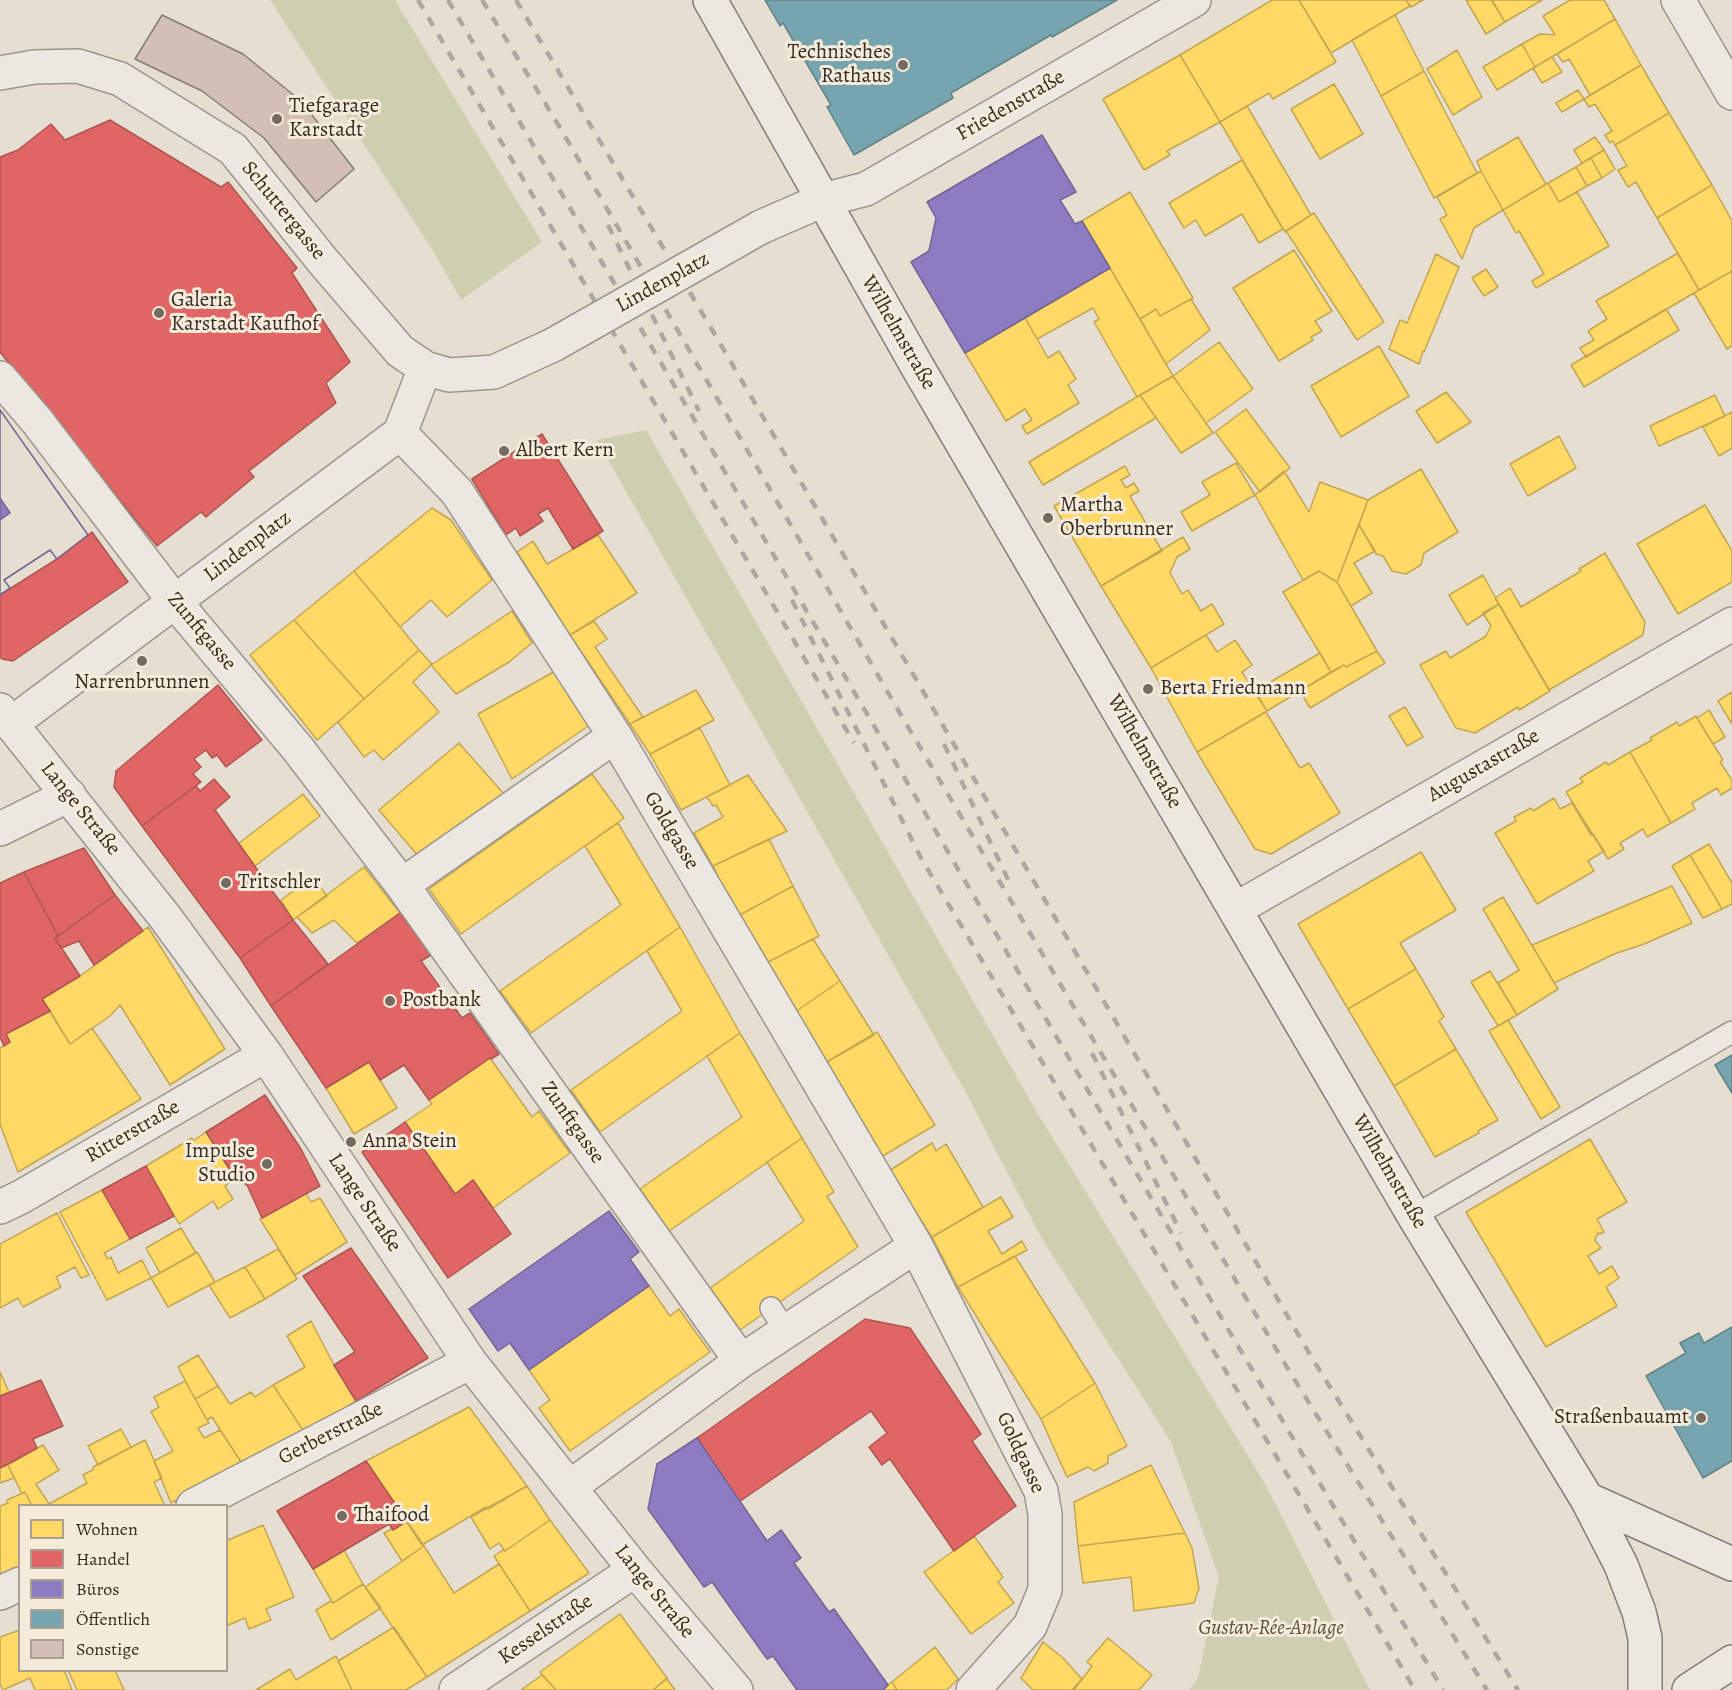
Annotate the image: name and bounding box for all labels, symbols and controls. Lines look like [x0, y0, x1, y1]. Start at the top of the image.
place label: Technisches Rathaus [787, 40, 891, 90]
marker: Technisches Rathaus [896, 58, 910, 72]
street label: Friedenstraße [952, 65, 1070, 147]
place label: Tiefgarage Karstadt [289, 94, 379, 144]
marker: Tiefgarage Karstadt [270, 112, 284, 126]
street label: Schuttergasse [236, 157, 330, 265]
street label: Lindenplatz [612, 247, 714, 319]
street label: Wilhelmstraße [855, 271, 941, 395]
place label: Galeria Karstadt Kaufhof [171, 288, 319, 338]
marker: Galeria Karstadt Kaufhof [152, 306, 166, 320]
place label: Albert Kern [516, 438, 614, 464]
marker: Albert Kern [497, 444, 511, 458]
place label: Martha Oberbrunner [1060, 493, 1173, 543]
street label: Lindenplatz [199, 506, 297, 588]
marker: Martha Oberbrunner [1041, 511, 1055, 525]
street label: Zunftgasse [161, 588, 241, 676]
marker: Narrenbrunnen [135, 654, 149, 668]
place label: Narrenbrunnen [74, 670, 210, 696]
place label: Berta Friedmann [1160, 676, 1306, 702]
marker: Berta Friedmann [1141, 682, 1155, 696]
street label: Wilhelmstraße [1101, 690, 1187, 814]
street label: Augustastraße [1424, 724, 1544, 808]
street label: Lange Straße [34, 757, 126, 861]
street label: Goldgasse [638, 787, 704, 875]
place label: Tritschler [238, 870, 321, 896]
marker: Tritschler [219, 876, 233, 890]
place label: Postbank [402, 988, 481, 1014]
marker: Postbank [383, 994, 397, 1008]
street label: Zunftgasse [535, 1077, 609, 1169]
street label: Ritterstraße [81, 1095, 185, 1169]
street label: Wilhelmstraße [1346, 1110, 1432, 1234]
place label: Anna Stein [363, 1129, 457, 1155]
marker: Anna Stein [344, 1135, 358, 1149]
place label: Impulse Studio [185, 1139, 255, 1189]
street label: Lange Straße [322, 1149, 406, 1257]
marker: Impulse Studio [260, 1157, 274, 1171]
street label: Gerberstraße [275, 1397, 387, 1471]
place label: Straßenbauamt [1554, 1405, 1689, 1431]
street label: Goldgasse [990, 1408, 1050, 1498]
marker: Straßenbauamt [1694, 1411, 1708, 1425]
place label: Thaifood [354, 1503, 429, 1529]
legend [18, 1504, 228, 1672]
marker: Thaifood [335, 1509, 349, 1523]
text: Wohnen [76, 1517, 138, 1541]
street label: Lange Straße [608, 1540, 700, 1644]
text: Handel [76, 1547, 130, 1571]
text: Büros [76, 1577, 119, 1601]
street label: Kesselstraße [494, 1589, 598, 1671]
text: Öffentlich [76, 1607, 150, 1631]
park label: Gustav-Rée-Anlage [1198, 1616, 1344, 1642]
text: Sonstige [76, 1637, 139, 1661]

